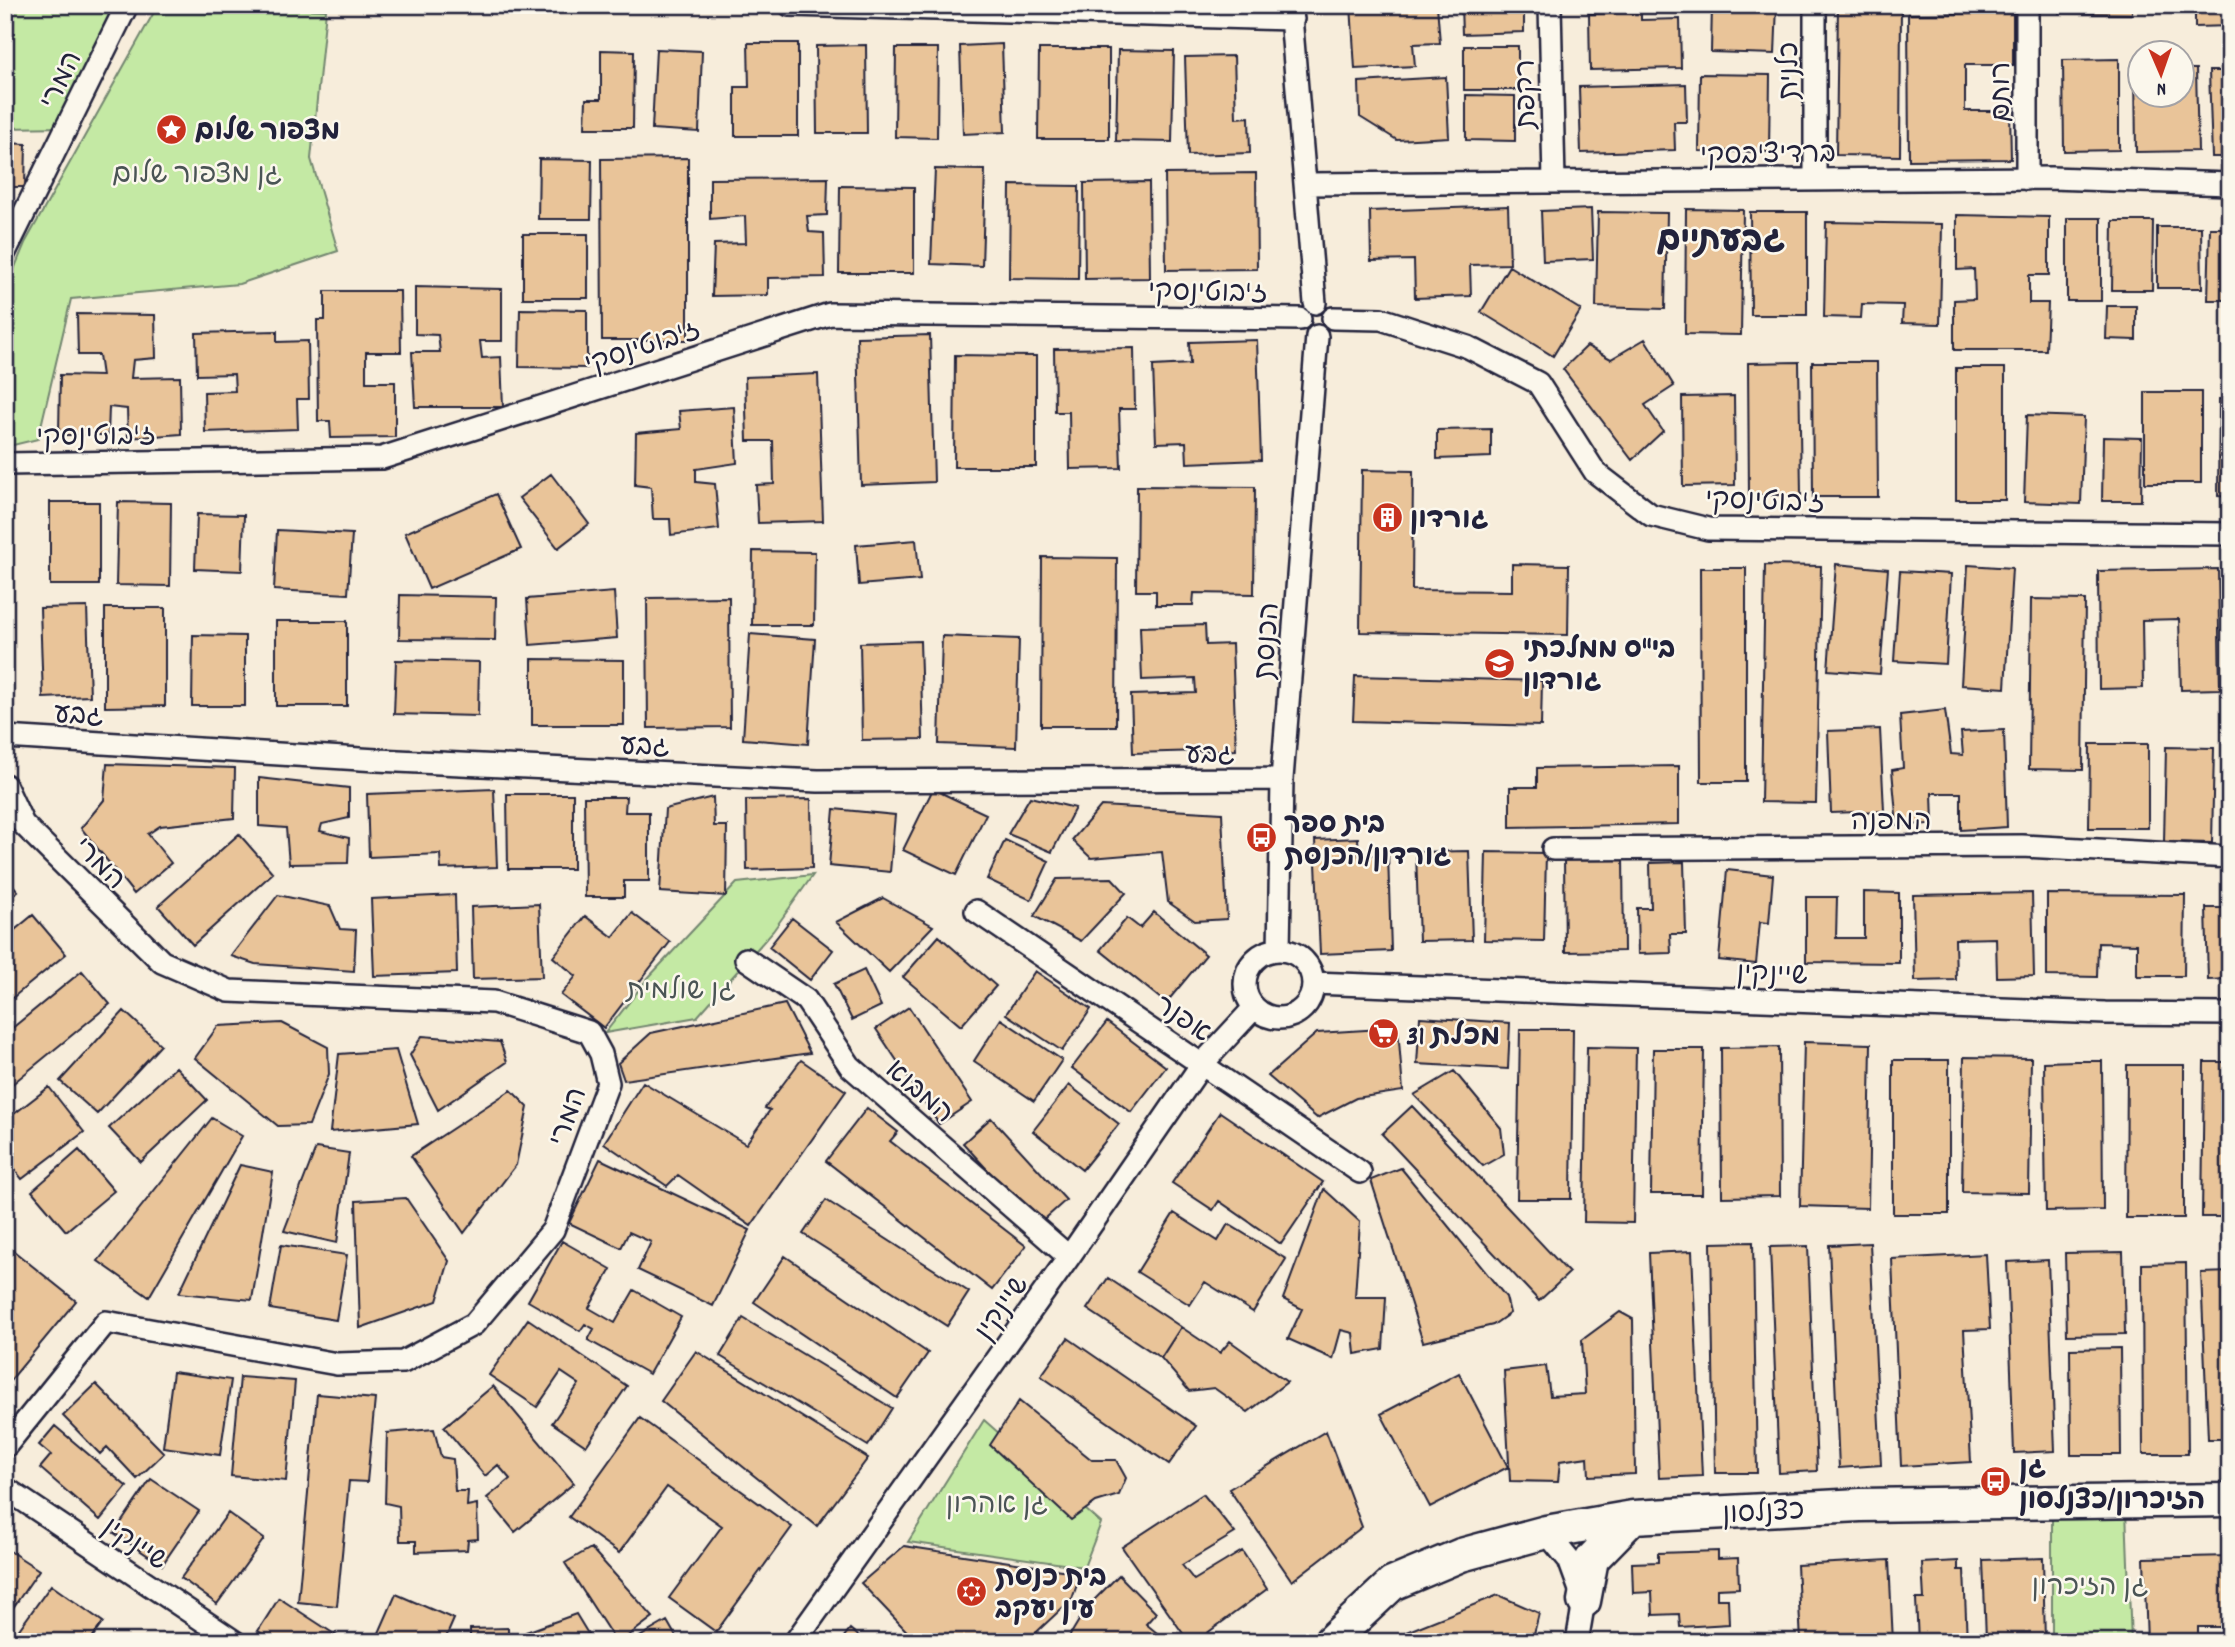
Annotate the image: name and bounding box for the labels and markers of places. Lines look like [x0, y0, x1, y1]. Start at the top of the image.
place icon: מצפור שלום [155, 112, 189, 146]
place label: מצפור שלום [195, 114, 340, 154]
building icon: גורדון [1370, 500, 1404, 534]
place label: גורדון [1410, 502, 1489, 542]
place label: בי"ס ממלכתי גורדון [1523, 632, 1675, 704]
school or university icon: בי"ס ממלכתי גורדון [1483, 646, 1517, 680]
place label: בית ספר גורדון/הכנסת [1284, 807, 1451, 879]
bus stop icon: בית ספר גורדון/הכנסת [1244, 821, 1278, 855]
supermarket icon: מכלת 31 [1366, 1017, 1400, 1051]
place label: מכלת 31 [1406, 1019, 1500, 1059]
place label: גן הזיכרון/כצנלסון [2019, 1451, 2205, 1523]
bus stop icon: גן הזיכרון/כצנלסון [1979, 1465, 2013, 1499]
place label: בית כנסת עין יעקב [995, 1560, 1107, 1632]
synagogue icon: בית כנסת עין יעקב [955, 1574, 989, 1608]

